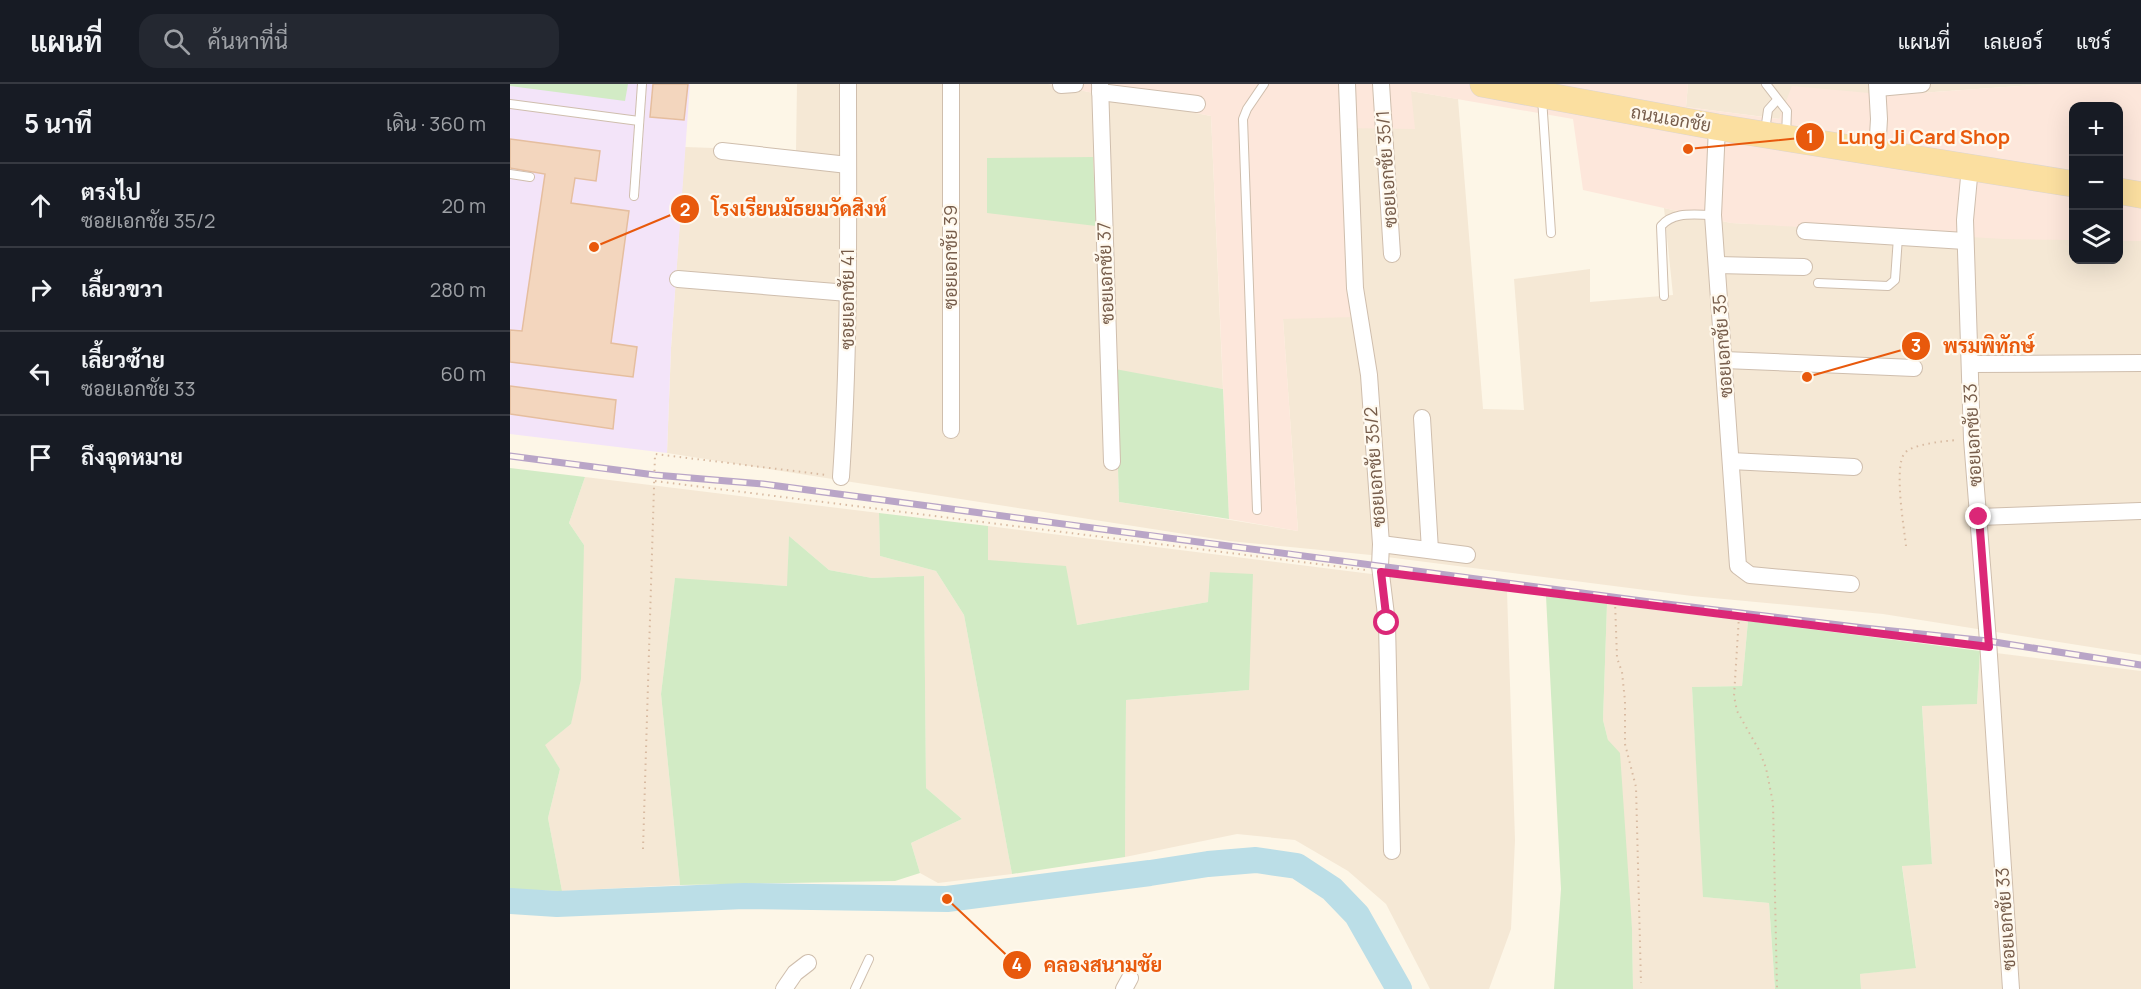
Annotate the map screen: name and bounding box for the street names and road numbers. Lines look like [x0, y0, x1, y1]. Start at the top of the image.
street label: ถนนเอกชัย [1629, 99, 1713, 137]
street label: ซอยเอกชัย 35/1 [1370, 110, 1402, 229]
street label: ซอยเอกชัย 39 [938, 205, 962, 309]
street label: ซอยเอกชัย 37 [1091, 222, 1119, 325]
street label: ซอยเอกชัย 41 [835, 249, 859, 349]
street label: ซอยเอกชัย 35 [1706, 294, 1738, 399]
street label: ซอยเอกชัย 33 [1957, 383, 1987, 487]
street label: ซอยเอกชัย 35/2 [1358, 406, 1390, 528]
street label: ซอยเอกชัย 33 [1989, 867, 2021, 971]

